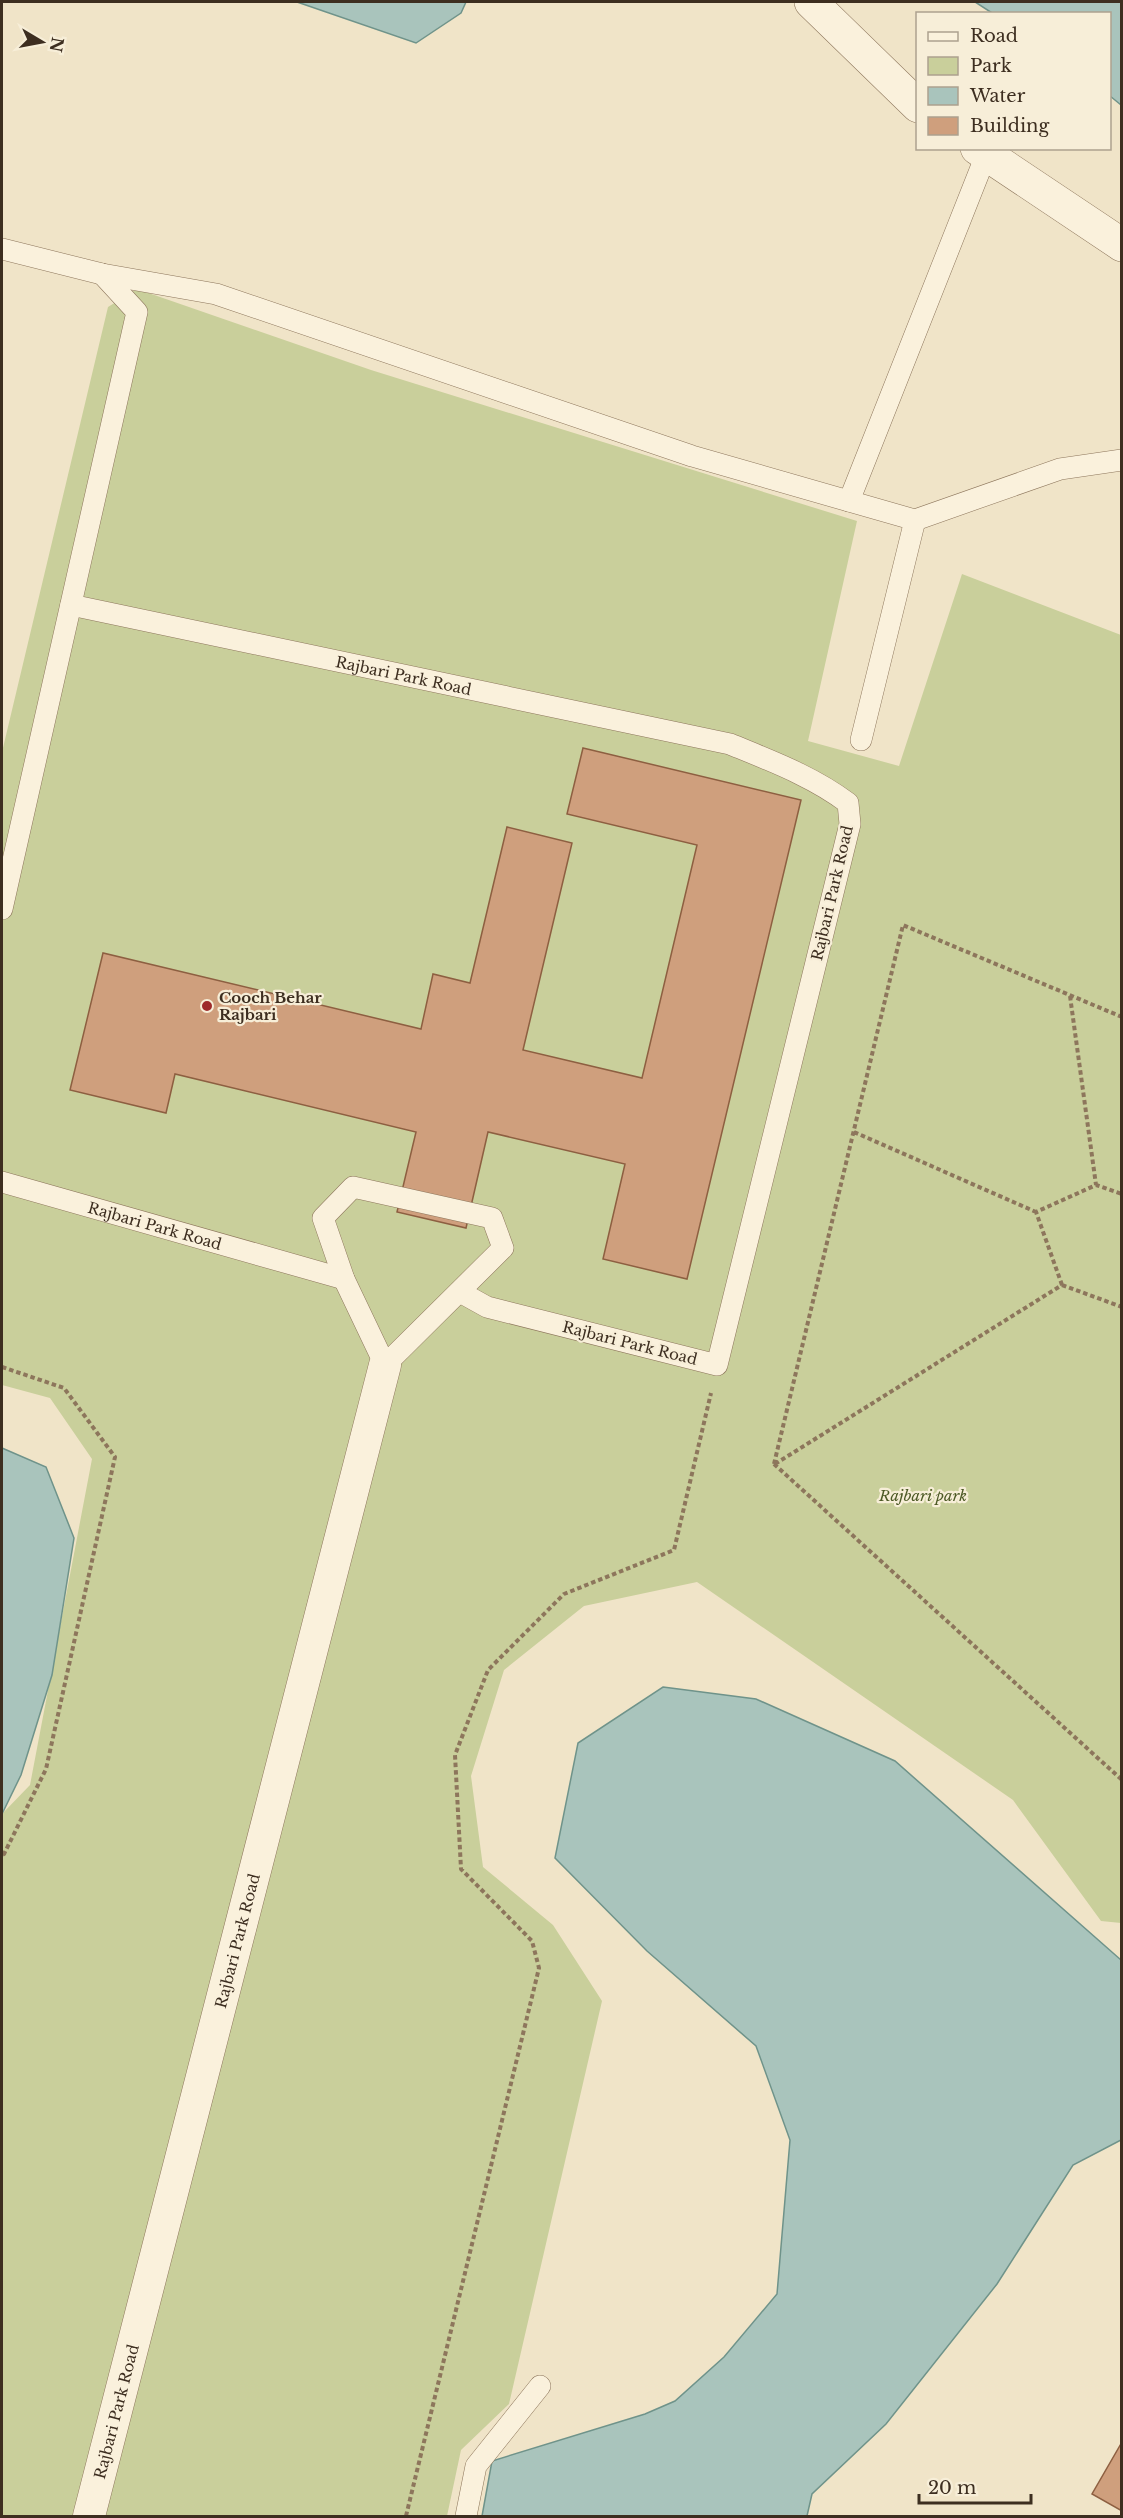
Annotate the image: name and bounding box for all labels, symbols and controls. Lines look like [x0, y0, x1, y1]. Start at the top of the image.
north arrow [12, 12, 72, 72]
legend [916, 12, 1111, 150]
text: Road [970, 25, 1018, 47]
text: N [46, 35, 68, 54]
text: Park [970, 55, 1012, 77]
text: Water [969, 85, 1026, 107]
text: Building [970, 115, 1049, 137]
street label: Rajbari Park Road [334, 652, 473, 699]
street label: Rajbari Park Road [807, 824, 857, 962]
place label: Cooch Behar Rajbari [219, 988, 322, 1024]
marker: Cooch Behar Rajbari [200, 999, 214, 1013]
street label: Rajbari Park Road [86, 1197, 224, 1253]
street label: Rajbari Park Road [561, 1317, 699, 1369]
park label: Rajbari park [878, 1486, 967, 1505]
street label: Rajbari Park Road [211, 1871, 263, 2010]
street label: Rajbari Park Road [89, 2342, 142, 2481]
scale bar [919, 2467, 1032, 2505]
text: 20 m [928, 2477, 976, 2499]

